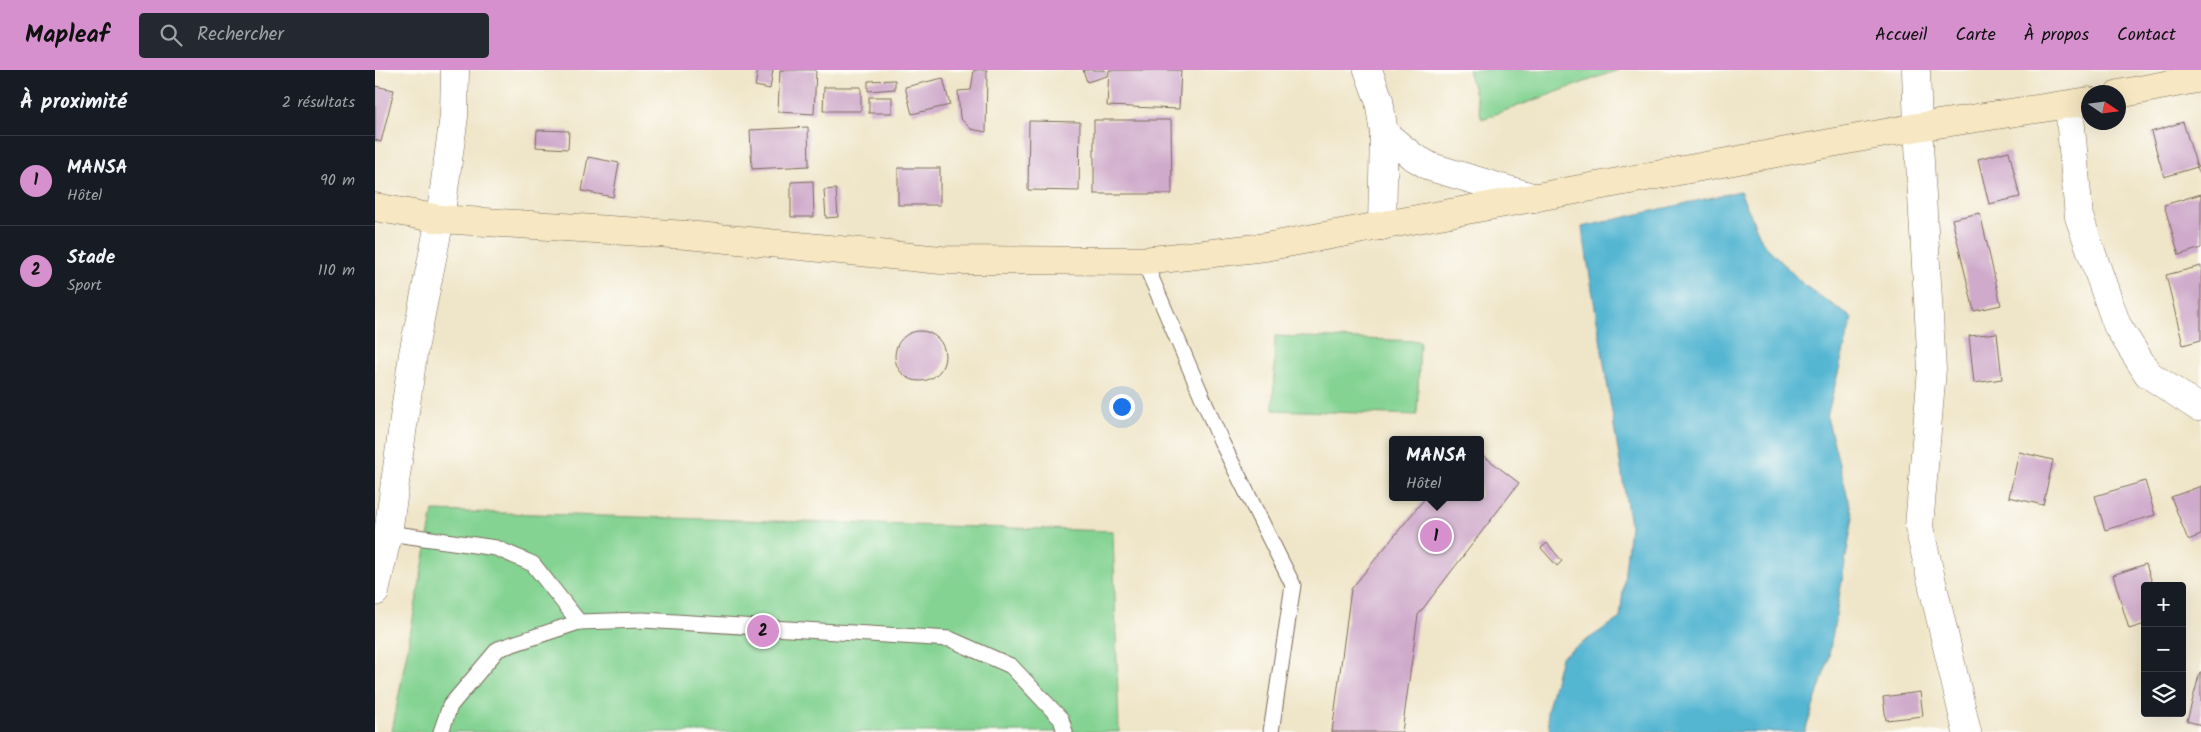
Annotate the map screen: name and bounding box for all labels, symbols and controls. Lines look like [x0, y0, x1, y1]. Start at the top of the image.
search box [139, 13, 489, 58]
text: Mapleaf [25, 16, 109, 55]
text: Rechercher [197, 20, 284, 50]
icon: search [157, 21, 185, 49]
text: Accueil [1875, 21, 1928, 50]
text: Carte [1956, 21, 1996, 50]
text: À propos [2024, 21, 2089, 50]
text: Contact [2117, 21, 2176, 50]
north arrow [2081, 85, 2126, 130]
text: À proximité [20, 86, 127, 119]
text: 2 résultats [282, 90, 355, 115]
text: MANSA [67, 153, 128, 183]
text: 1 [34, 168, 38, 193]
text: 90 m [320, 168, 355, 193]
text: Hôtel [67, 183, 102, 208]
text: Stade [67, 243, 115, 273]
text: 2 [31, 258, 41, 283]
text: 110 m [318, 258, 355, 283]
text: Sport [67, 273, 102, 298]
your location [1109, 394, 1135, 420]
popup [1389, 436, 1484, 501]
text: MANSA [1406, 441, 1467, 471]
text: Hôtel [1406, 471, 1441, 496]
pin: 1 [1420, 517, 1452, 555]
map controls [2141, 582, 2186, 717]
button: + [2141, 582, 2186, 627]
pin: 2 [747, 612, 779, 650]
button: − [2141, 627, 2186, 672]
button: layers [2141, 672, 2186, 717]

